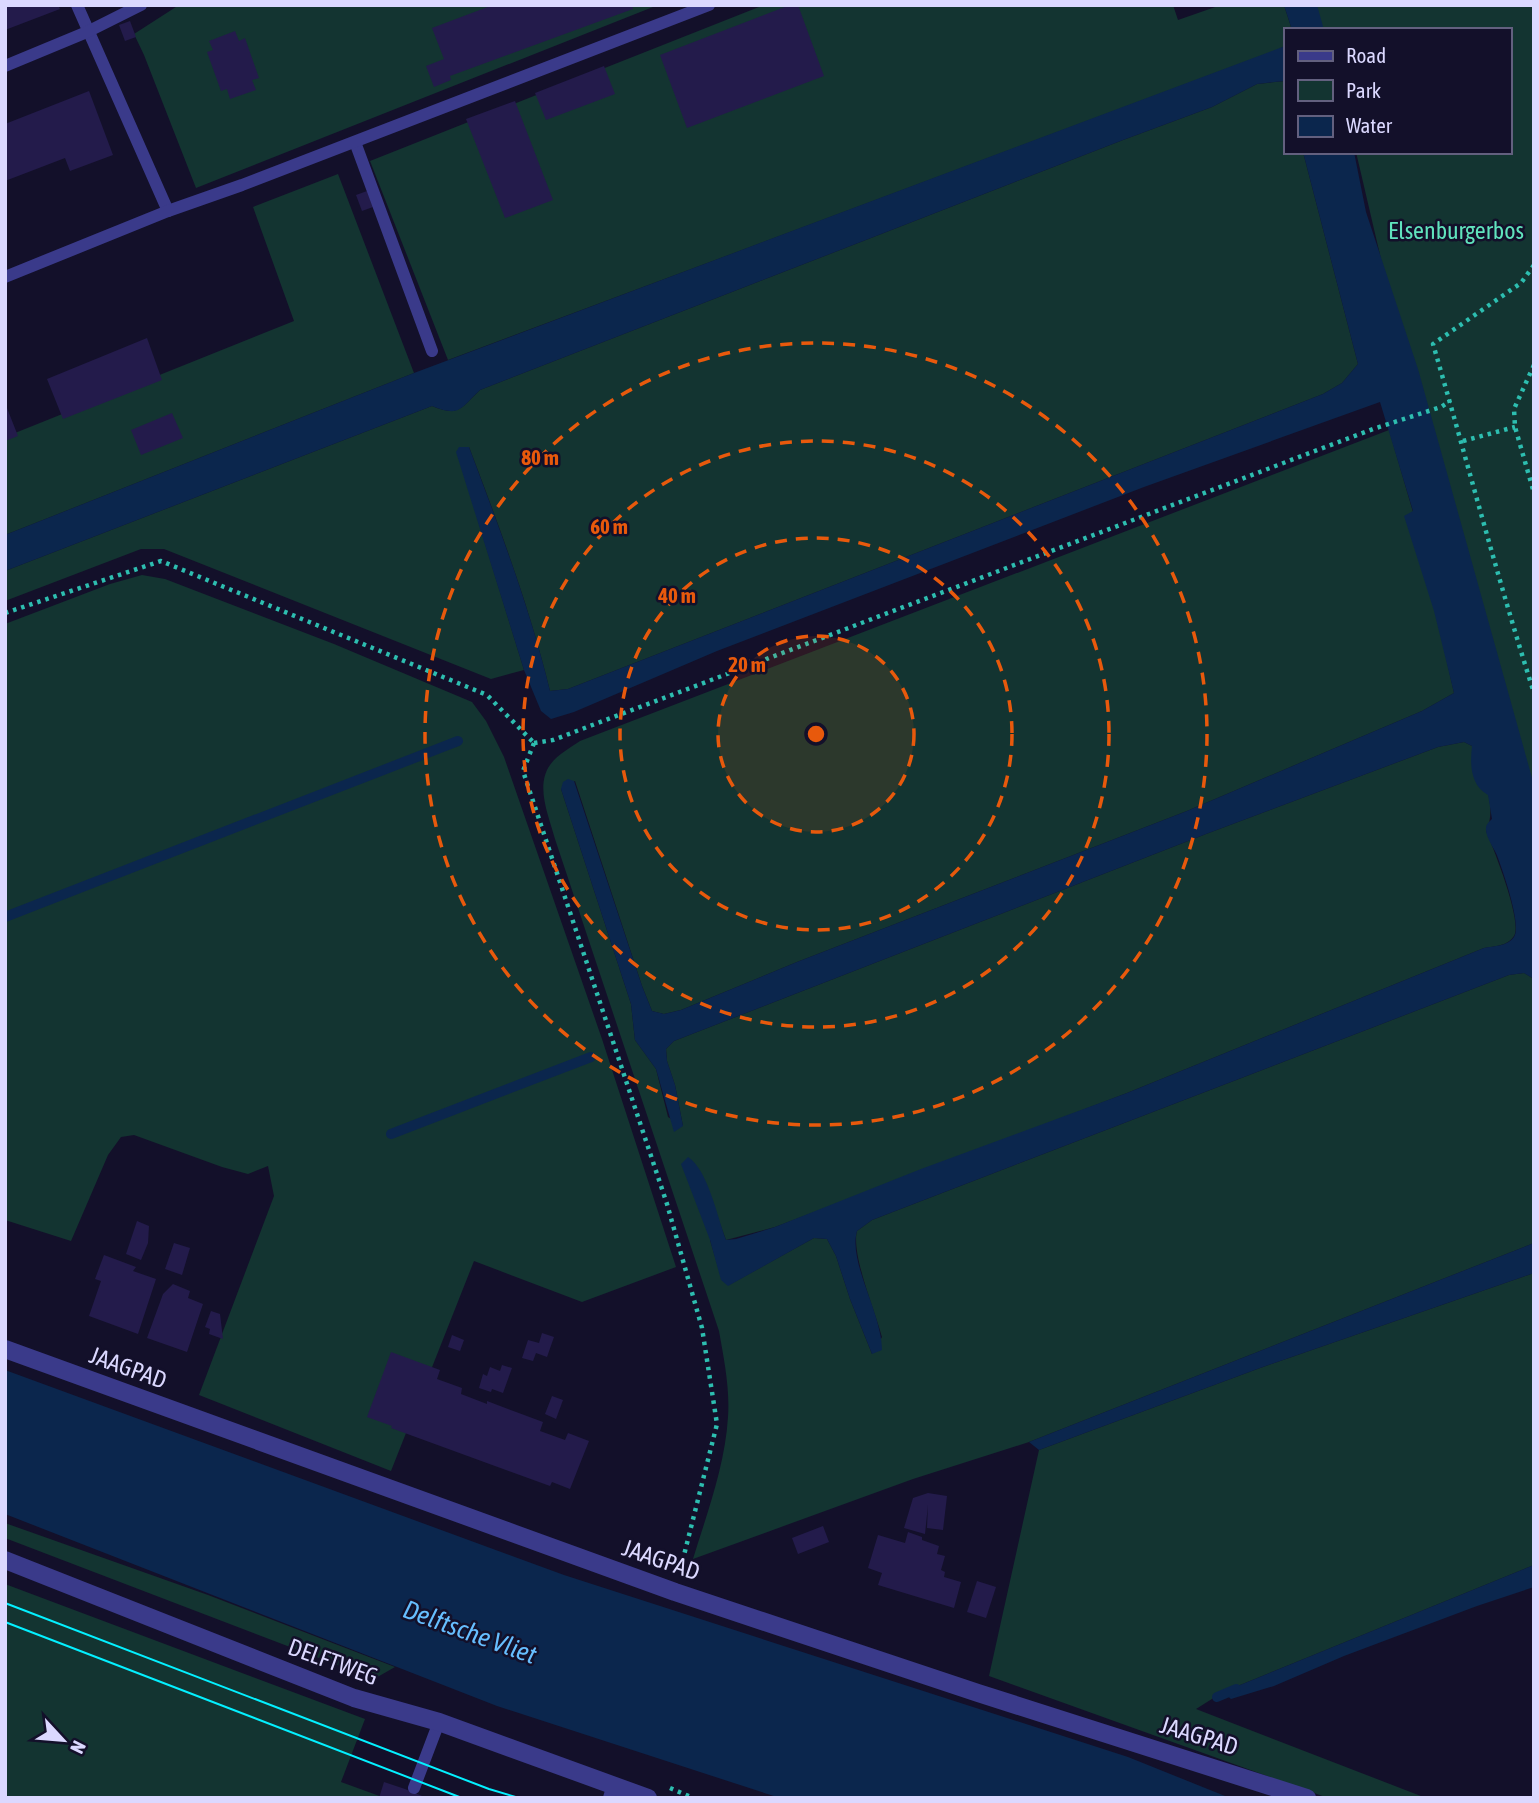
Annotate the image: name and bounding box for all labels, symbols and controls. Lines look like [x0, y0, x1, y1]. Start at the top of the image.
legend [1284, 28, 1511, 154]
text: Road [1346, 43, 1386, 67]
text: Park [1346, 78, 1381, 102]
text: Water [1346, 113, 1393, 137]
park label: Elsenburgerbos [1388, 217, 1524, 244]
text: 80 m [521, 445, 559, 469]
text: 60 m [590, 514, 628, 538]
text: 40 m [657, 583, 696, 607]
text: 20 m [728, 652, 766, 676]
centre of rings [804, 722, 828, 746]
street label: JAAGPAD [86, 1341, 170, 1394]
street label: JAAGPAD [619, 1534, 703, 1585]
water label: Delftsche Vliet [399, 1594, 541, 1670]
street label: DELFTWEG [285, 1633, 382, 1690]
north arrow [28, 1705, 98, 1775]
street label: JAAGPAD [1157, 1711, 1241, 1760]
text: N [66, 1738, 91, 1757]

